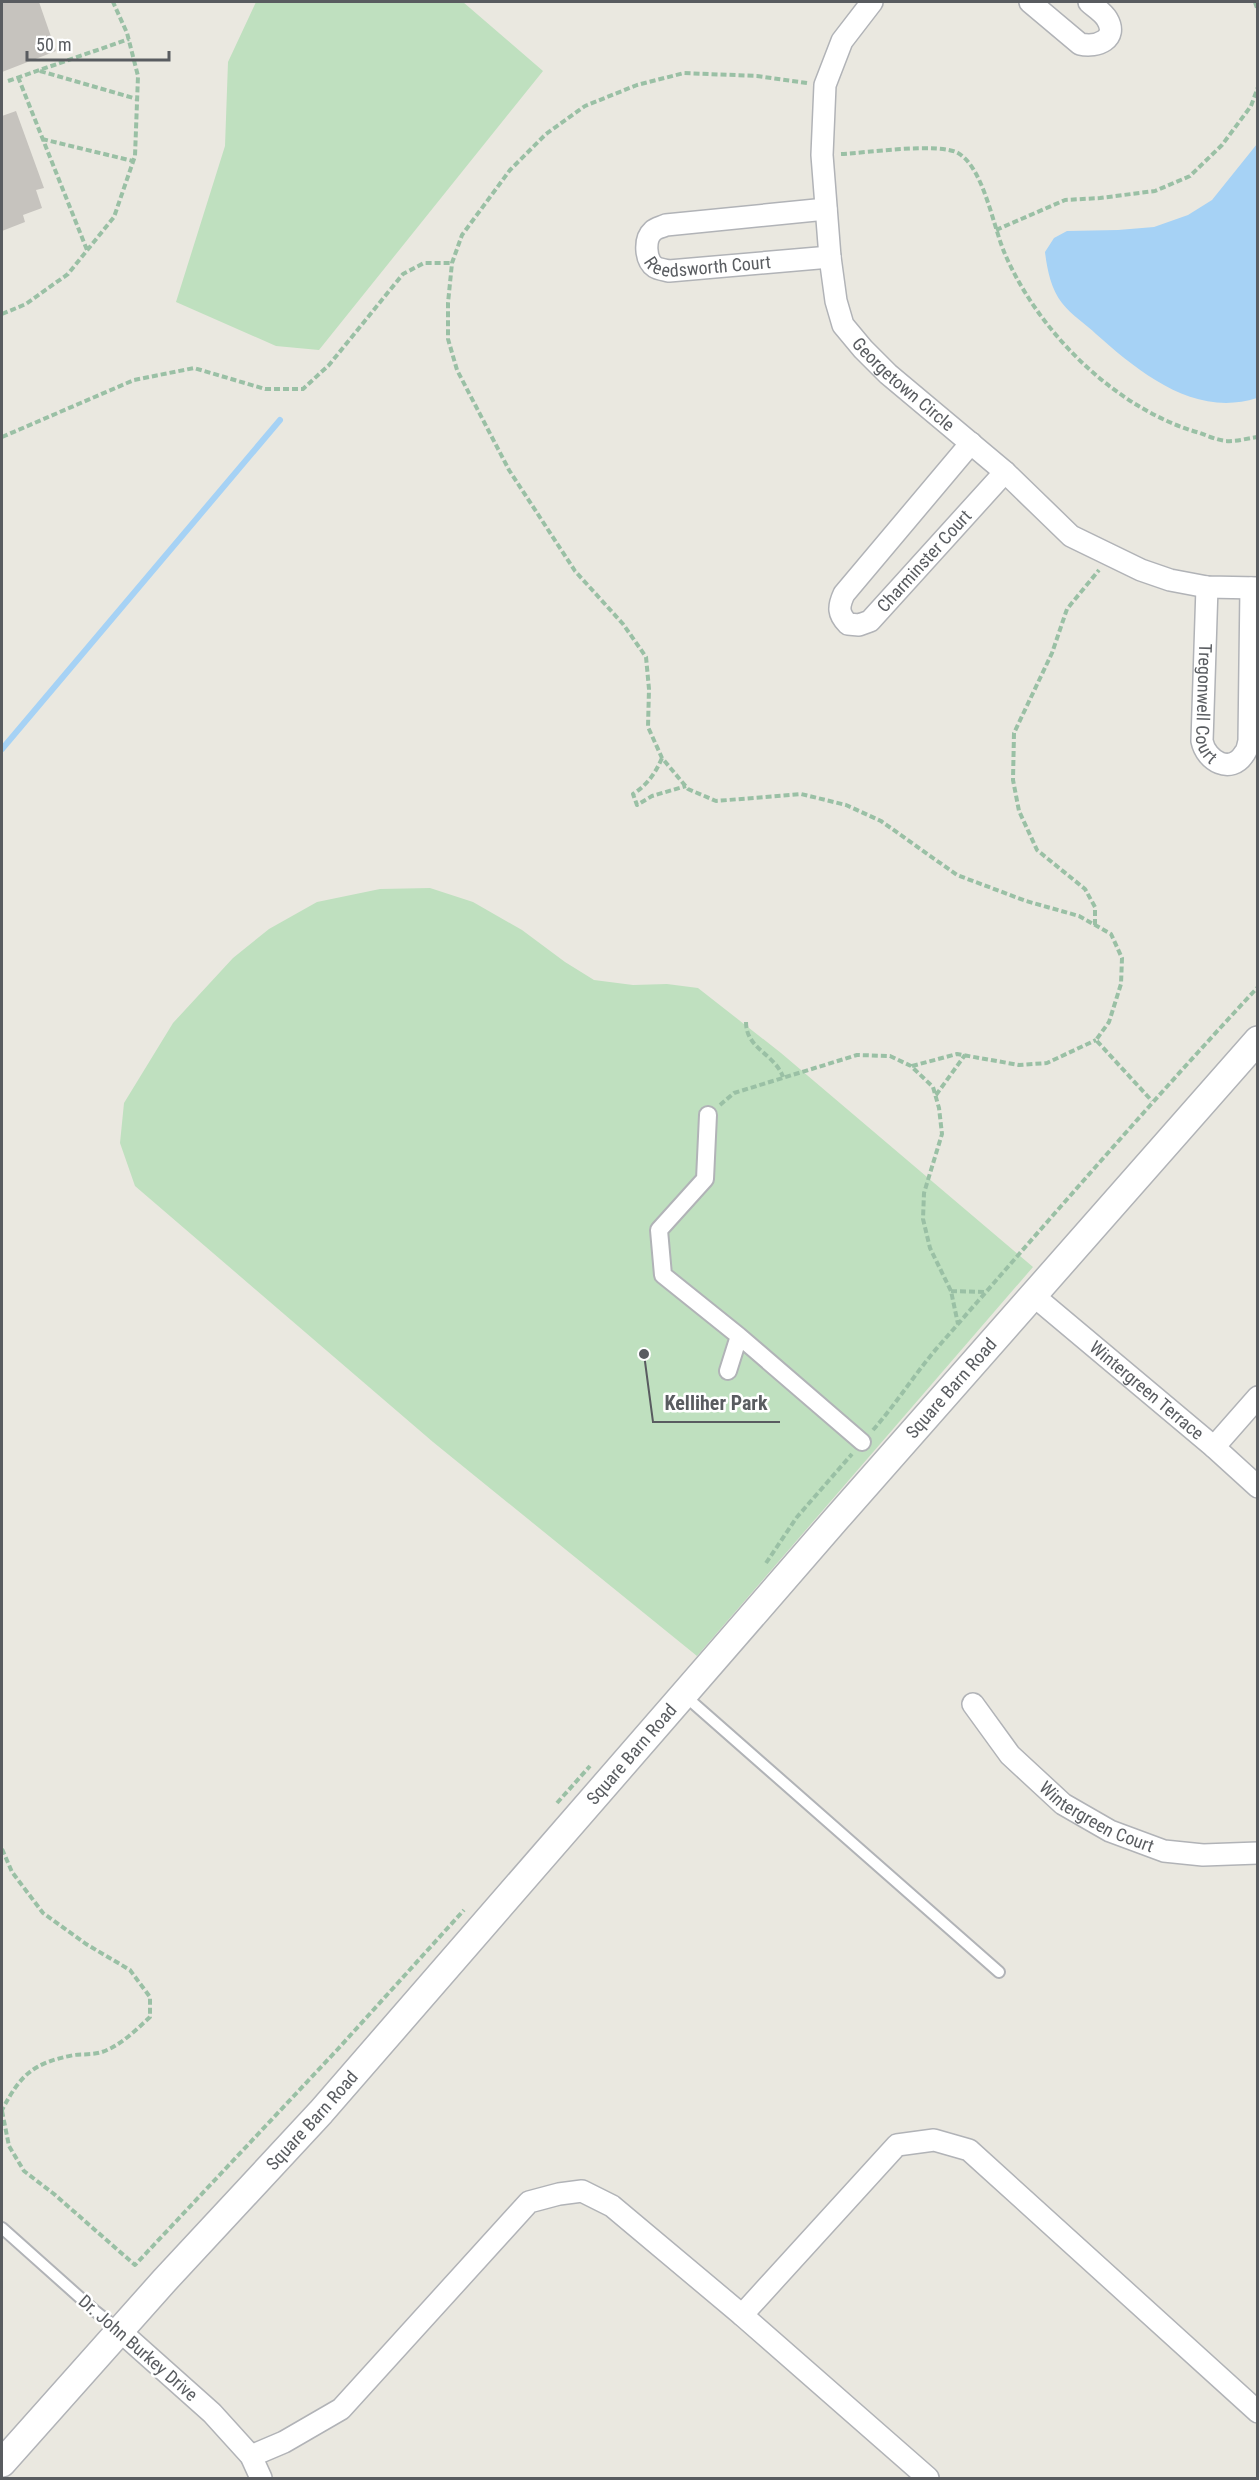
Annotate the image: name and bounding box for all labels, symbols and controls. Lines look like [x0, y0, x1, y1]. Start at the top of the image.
scale bar [27, 24, 170, 62]
text: 50 m [36, 34, 71, 55]
street label: Reedsworth Court [640, 251, 772, 281]
street label: Georgetown Circle [848, 333, 959, 435]
street label: Charminster Court [872, 505, 975, 616]
street label: Tregonwell Court [1192, 643, 1222, 768]
street label: Square Barn Road [901, 1334, 1001, 1442]
street label: Wintergreen Terrace [1086, 1336, 1208, 1444]
callout: Kelliher Park [653, 1384, 780, 1422]
text: Kelliher Park [664, 1391, 768, 1415]
street label: Square Barn Road [582, 1699, 681, 1809]
street label: Wintergreen Court [1035, 1776, 1157, 1856]
street label: Square Barn Road [261, 2066, 362, 2174]
street label: Dr. John Burkey Drive [75, 2290, 202, 2405]

